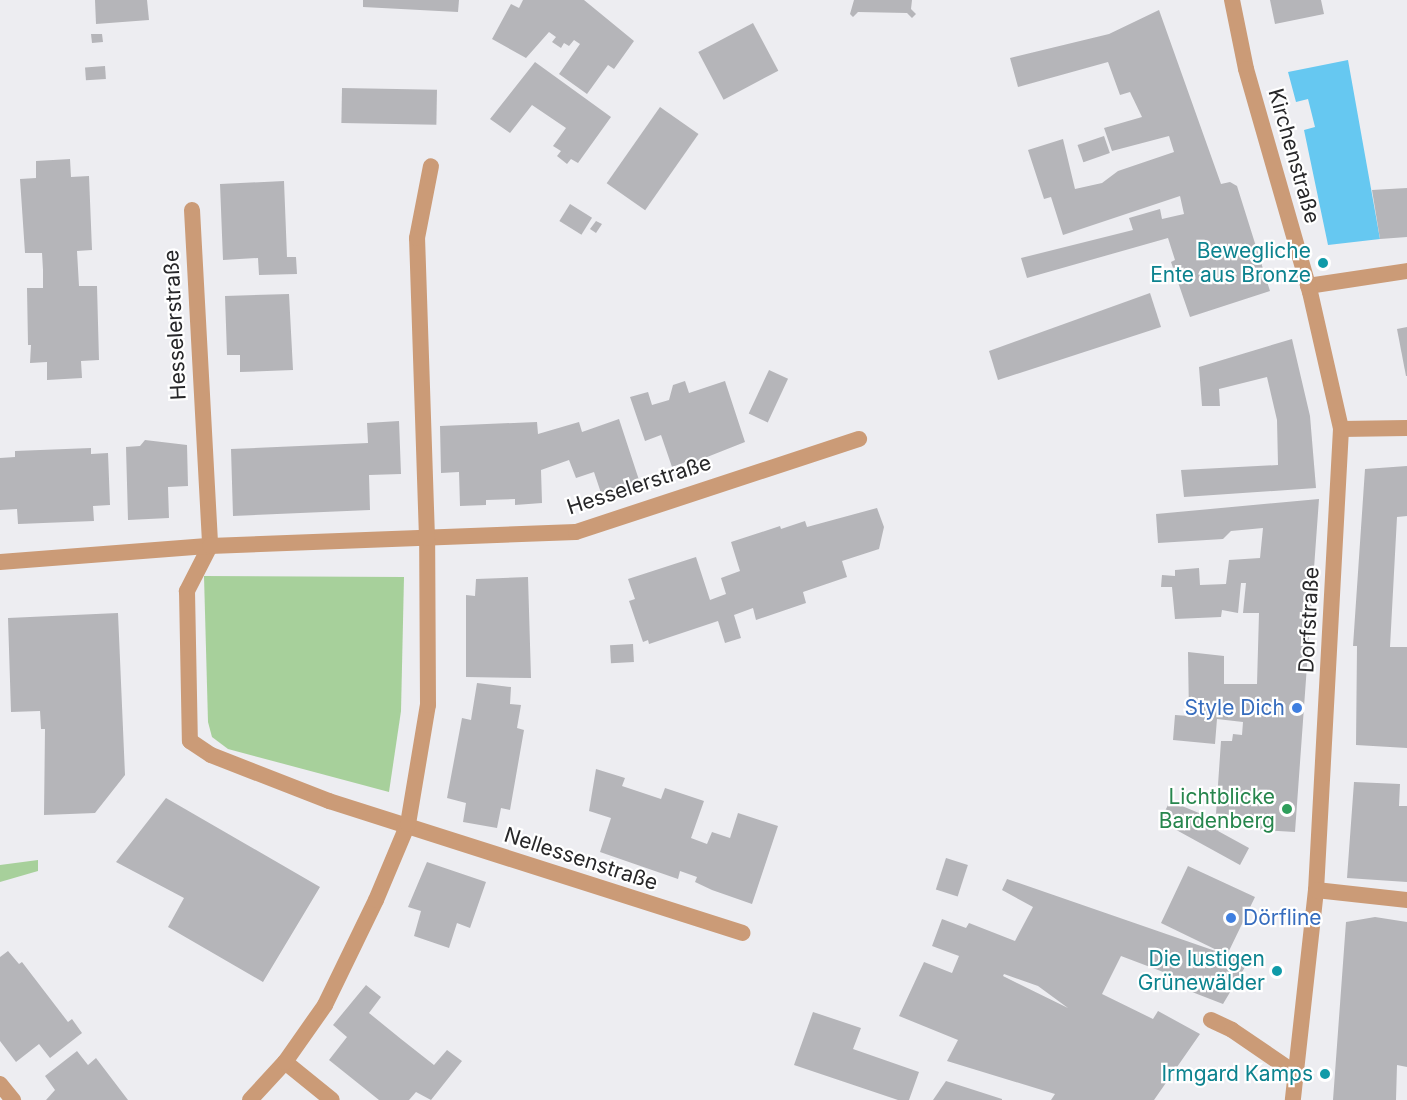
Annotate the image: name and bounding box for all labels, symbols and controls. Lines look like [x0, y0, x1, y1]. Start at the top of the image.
street label: Kirchenstraße [1263, 86, 1325, 226]
place label: Bewegliche Ente aus Bronze [1150, 238, 1311, 288]
street label: Hesselerstraße [158, 249, 192, 401]
marker: Bewegliche Ente aus Bronze [1316, 256, 1330, 270]
street label: Hesselerstraße [564, 450, 714, 520]
street label: Dorfstraße [1294, 566, 1324, 674]
place label: Style Dich [1184, 695, 1285, 721]
marker: Style Dich [1290, 701, 1304, 715]
place label: Lichtblicke Bardenberg [1159, 784, 1275, 834]
marker: Lichtblicke Bardenberg [1280, 802, 1294, 816]
street label: Nellessenstraße [501, 822, 661, 896]
place label: Dörfline [1243, 905, 1322, 931]
marker: Dörfline [1224, 911, 1238, 925]
place label: Die lustigen Grünewälder [1138, 946, 1265, 996]
marker: Die lustigen Grünewälder [1270, 964, 1284, 978]
place label: Irmgard Kamps [1161, 1061, 1313, 1087]
marker: Irmgard Kamps [1318, 1067, 1332, 1081]

